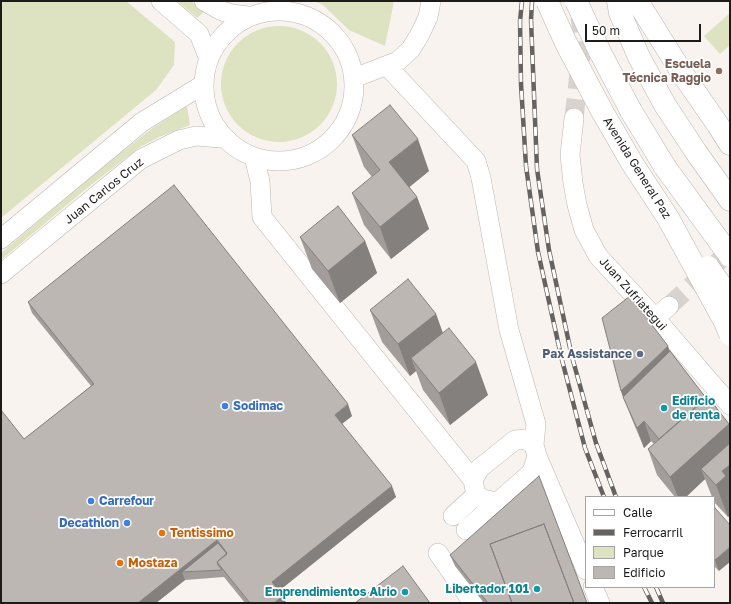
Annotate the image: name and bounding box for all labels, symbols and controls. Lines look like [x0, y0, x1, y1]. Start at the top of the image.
scale bar [587, 16, 703, 42]
text: 50 m [592, 23, 620, 38]
place label: Escuela Técnica Raggio [622, 57, 711, 85]
marker: Escuela Técnica Raggio [714, 66, 724, 76]
street label: Avenida General Paz [600, 115, 674, 221]
street label: Juan Carlos Cruz [62, 155, 146, 227]
street label: Juan Zufriategui [596, 254, 670, 334]
place label: Pax Assistance [542, 347, 632, 361]
marker: Pax Assistance [635, 349, 645, 359]
place label: Edificio de renta [672, 394, 720, 422]
place label: Sodimac [233, 399, 283, 413]
marker: Sodimac [220, 401, 230, 411]
marker: Edificio de renta [659, 403, 669, 413]
place label: Carrefour [99, 494, 154, 508]
marker: Carrefour [86, 496, 96, 506]
legend [585, 496, 715, 588]
text: Calle [623, 505, 652, 520]
place label: Decathlon [59, 516, 119, 530]
marker: Decathlon [122, 518, 132, 528]
text: Ferrocarril [623, 525, 683, 540]
place label: Tentissimo [170, 526, 234, 540]
marker: Tentissimo [157, 528, 167, 538]
text: Parque [623, 545, 664, 560]
place label: Mostaza [128, 556, 177, 570]
marker: Mostaza [115, 558, 125, 568]
text: Edificio [623, 565, 665, 580]
place label: Libertador 101 [445, 582, 529, 596]
marker: Libertador 101 [532, 584, 542, 594]
place label: Emprendimientos Alrio [265, 585, 397, 599]
marker: Emprendimientos Alrio [400, 587, 410, 597]

